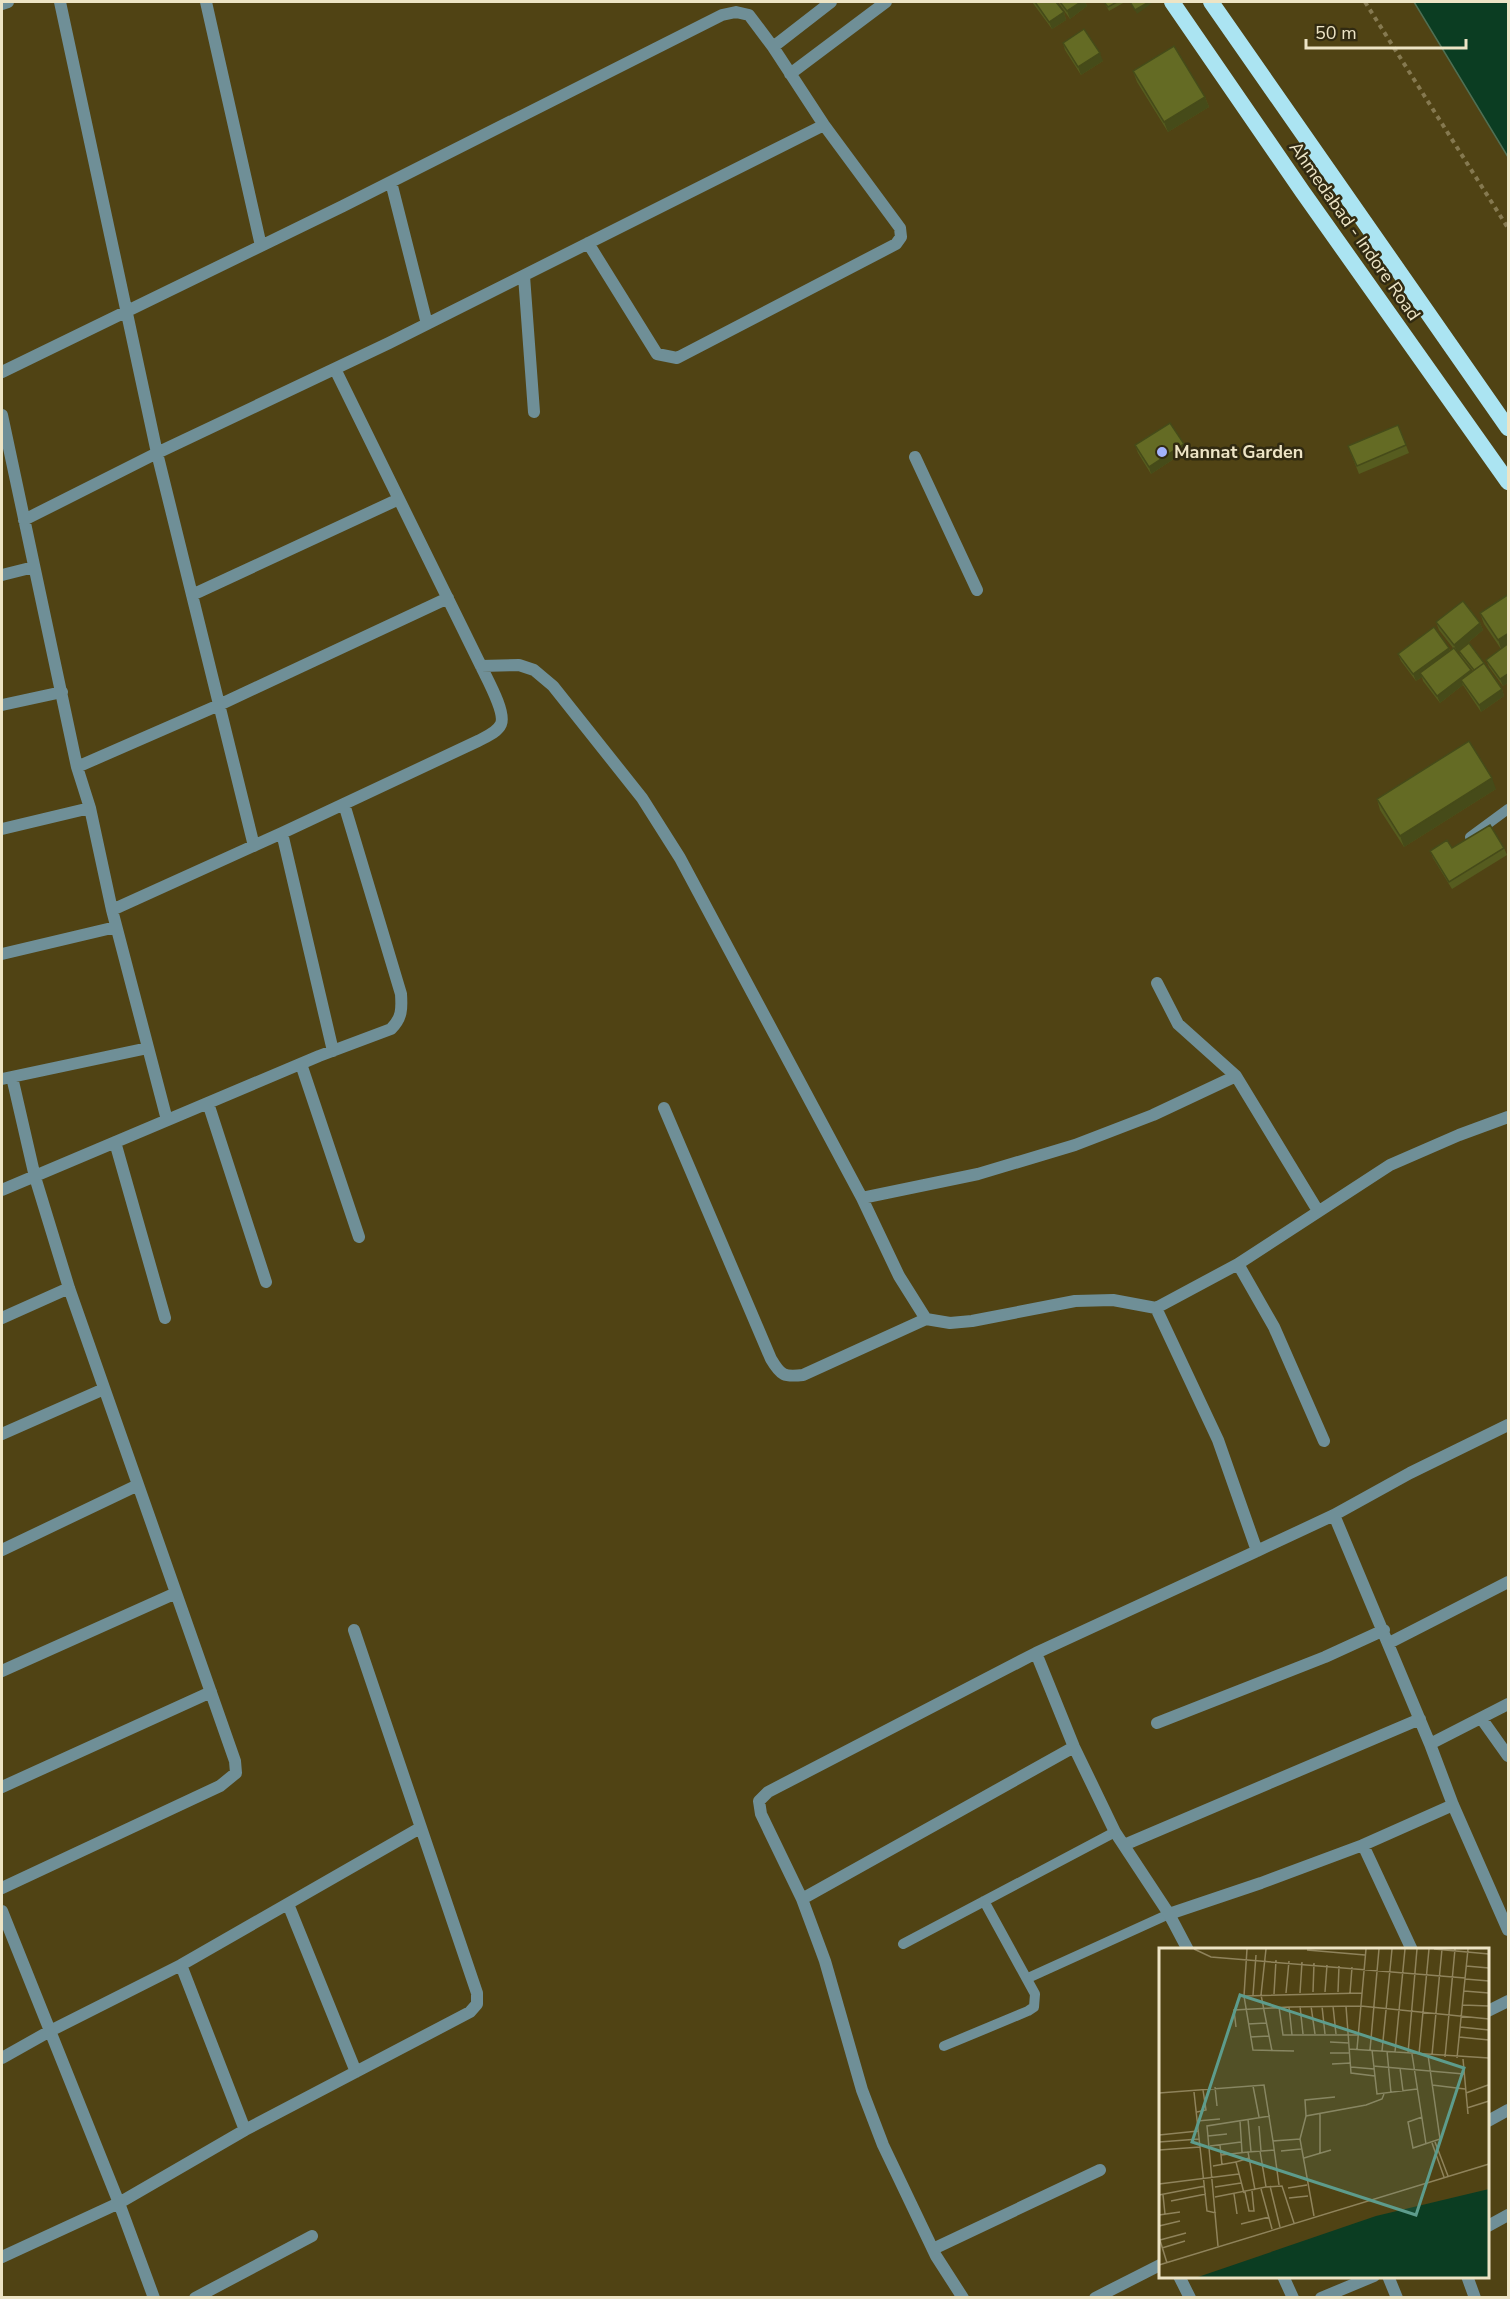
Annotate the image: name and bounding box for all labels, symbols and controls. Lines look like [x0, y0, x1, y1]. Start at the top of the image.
scale bar [1306, 12, 1466, 50]
text: 50 m [1315, 21, 1357, 45]
street label: Ahmedabad - Indore Road [1284, 137, 1426, 325]
place label: Mannat Garden [1174, 440, 1303, 464]
marker: Mannat Garden [1155, 445, 1169, 459]
inset map [1159, 1948, 1489, 2278]

